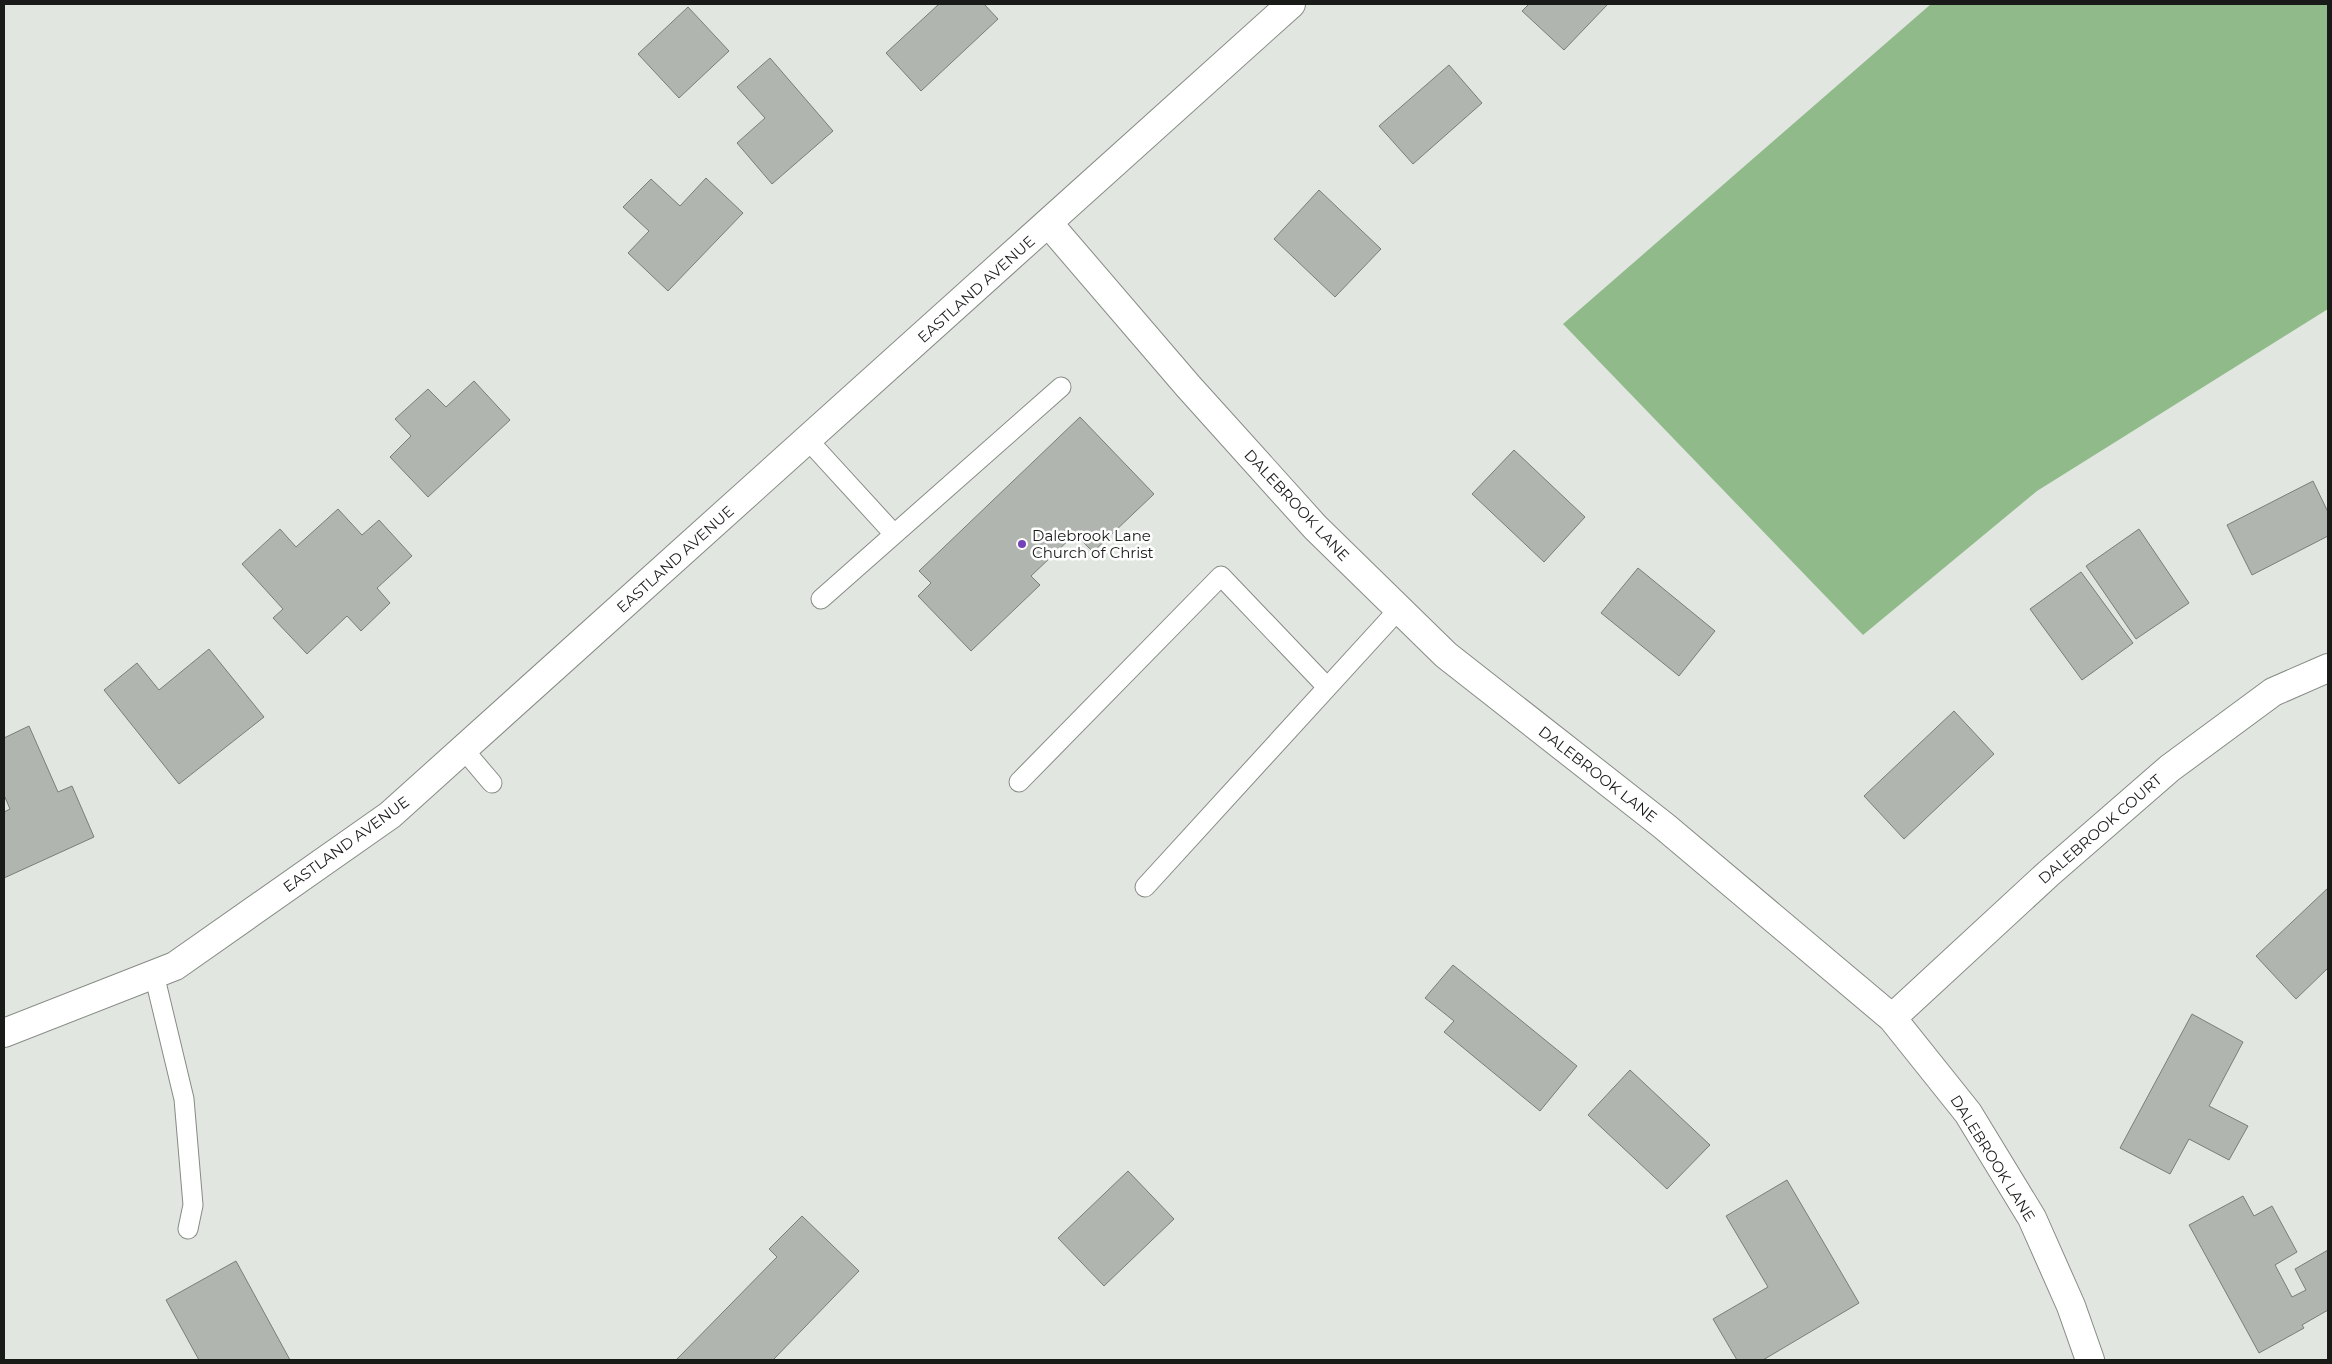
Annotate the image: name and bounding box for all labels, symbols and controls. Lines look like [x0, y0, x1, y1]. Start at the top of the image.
street label: EASTLAND AVENUE [913, 231, 1039, 347]
street label: DALEBROOK LANE [1240, 445, 1354, 565]
street label: EASTLAND AVENUE [612, 501, 738, 617]
place label: Dalebrook Lane Church of Christ [1032, 526, 1154, 562]
marker: Dalebrook Lane Church of Christ [1016, 538, 1028, 550]
street label: DALEBROOK LANE [1535, 722, 1661, 826]
street label: DALEBROOK COURT [2034, 770, 2166, 888]
street label: EASTLAND AVENUE [279, 792, 413, 896]
street label: DALEBROOK LANE [1946, 1091, 2040, 1225]

